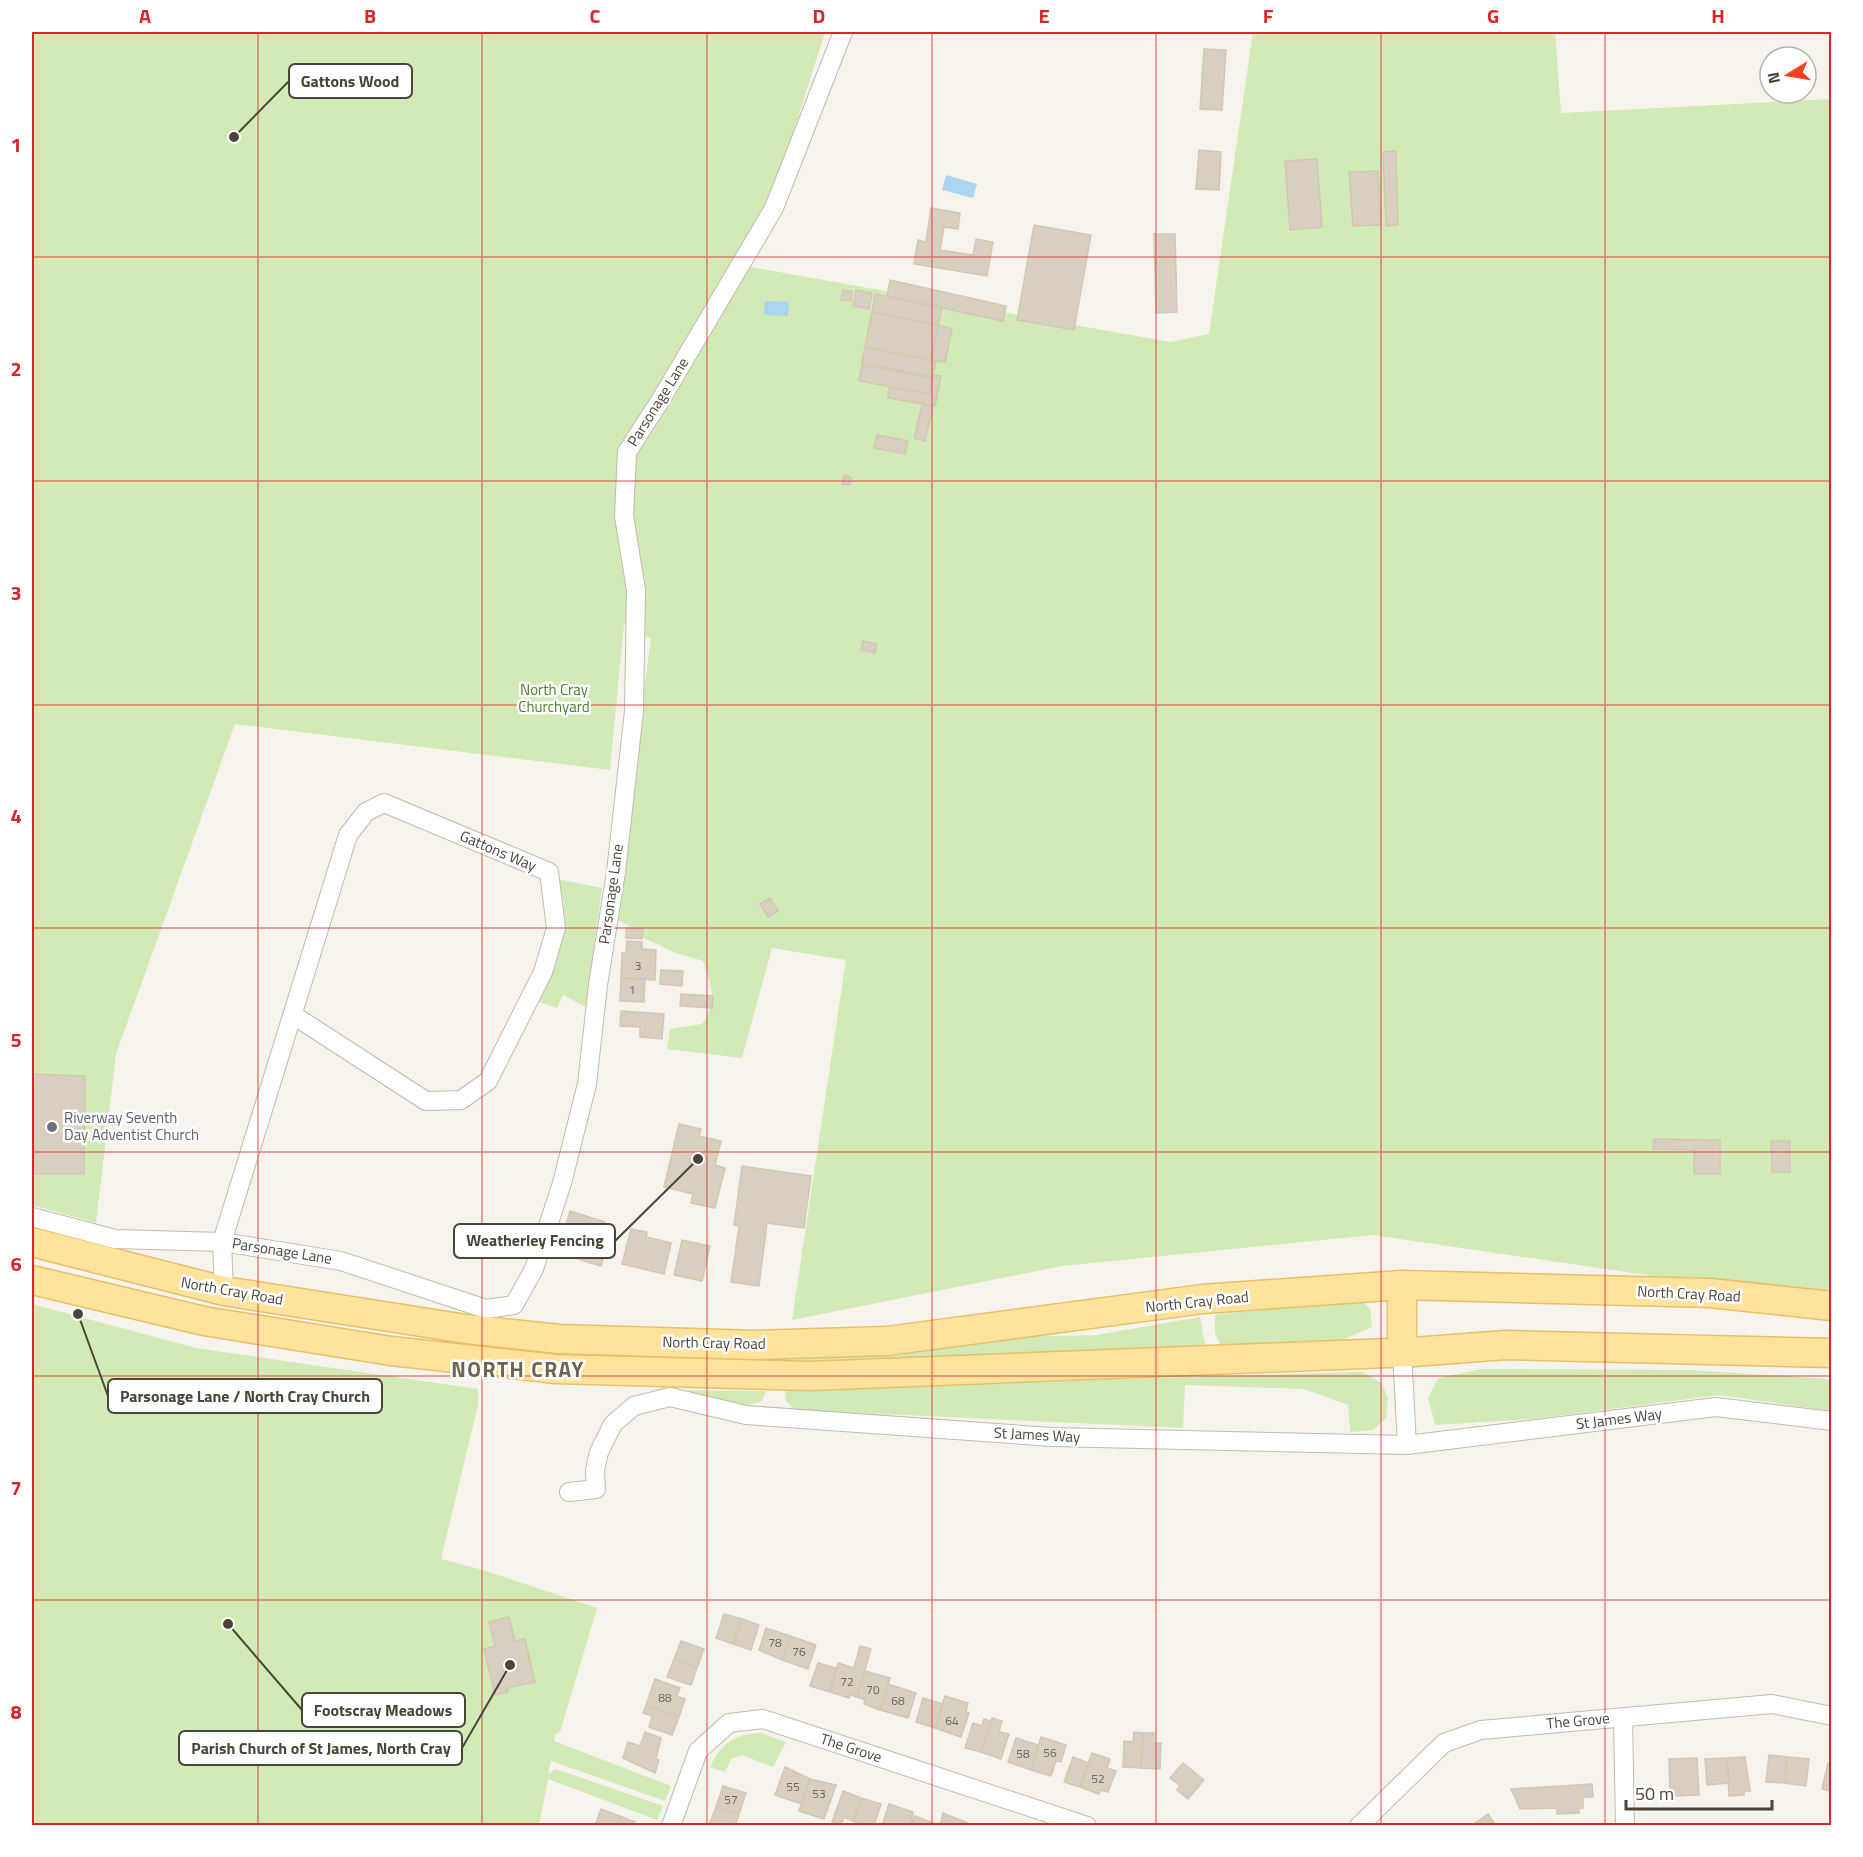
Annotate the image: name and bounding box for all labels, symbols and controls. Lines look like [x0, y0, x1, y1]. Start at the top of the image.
text: A [139, 0, 151, 31]
text: B [364, 0, 376, 31]
text: C [590, 0, 601, 31]
text: D [813, 0, 825, 31]
text: E [1038, 0, 1050, 31]
text: F [1263, 0, 1274, 31]
text: G [1487, 0, 1499, 31]
text: H [1711, 0, 1725, 31]
north arrow [1758, 45, 1818, 105]
callout: Gattons Wood [289, 64, 412, 98]
text: Gattons Wood [301, 69, 399, 93]
text: N [1760, 70, 1786, 86]
text: 1 [10, 129, 22, 160]
text: 2 [10, 353, 22, 384]
street label: Parsonage Lane [621, 353, 694, 451]
text: 3 [10, 577, 22, 608]
park label: North Cray Churchyard [518, 678, 590, 718]
text: 4 [10, 800, 22, 831]
street label: Gattons Way [456, 824, 540, 877]
street label: Parsonage Lane [592, 842, 629, 945]
house number: 3 [635, 956, 641, 975]
house number: 1 [629, 980, 635, 999]
text: 5 [10, 1024, 22, 1055]
place label: Riverway Seventh Day Adventist Church [64, 1106, 199, 1146]
marker: Riverway Seventh Day Adventist Church [45, 1120, 59, 1134]
callout: Weatherley Fencing [454, 1224, 615, 1258]
text: Weatherley Fencing [466, 1228, 604, 1252]
street label: Parsonage Lane [230, 1231, 334, 1270]
text: 6 [10, 1248, 22, 1279]
street label: North Cray Road [179, 1270, 285, 1311]
street label: North Cray Road [1637, 1279, 1741, 1308]
street label: North Cray Road [1144, 1285, 1250, 1318]
street label: North Cray Road [662, 1330, 766, 1355]
district label: NORTH CRAY [451, 1353, 585, 1385]
callout: Parsonage Lane / North Cray Church [108, 1379, 382, 1413]
text: Parsonage Lane / North Cray Church [120, 1384, 370, 1408]
street label: St James Way [1575, 1402, 1663, 1435]
street label: St James Way [993, 1421, 1081, 1448]
text: 7 [10, 1472, 22, 1503]
house number: 78 [768, 1633, 782, 1652]
house number: 76 [792, 1642, 806, 1661]
house number: 72 [840, 1672, 854, 1691]
house number: 70 [866, 1680, 880, 1699]
house number: 88 [658, 1688, 672, 1707]
house number: 68 [891, 1691, 905, 1710]
callout: Footscray Meadows [302, 1693, 465, 1727]
text: 8 [10, 1696, 22, 1727]
text: Footscray Meadows [314, 1698, 452, 1722]
street label: The Grove [1545, 1706, 1611, 1735]
house number: 64 [945, 1711, 959, 1730]
street label: The Grove [817, 1727, 885, 1768]
callout: Parish Church of St James, North Cray [179, 1731, 462, 1765]
text: Parish Church of St James, North Cray [191, 1736, 451, 1760]
house number: 56 [1043, 1743, 1057, 1762]
house number: 58 [1016, 1744, 1030, 1763]
house number: 52 [1091, 1769, 1105, 1788]
scale bar [1626, 1773, 1772, 1811]
house number: 55 [786, 1777, 800, 1796]
text: 50 m [1635, 1780, 1674, 1807]
house number: 53 [812, 1784, 826, 1803]
house number: 57 [724, 1790, 738, 1809]

